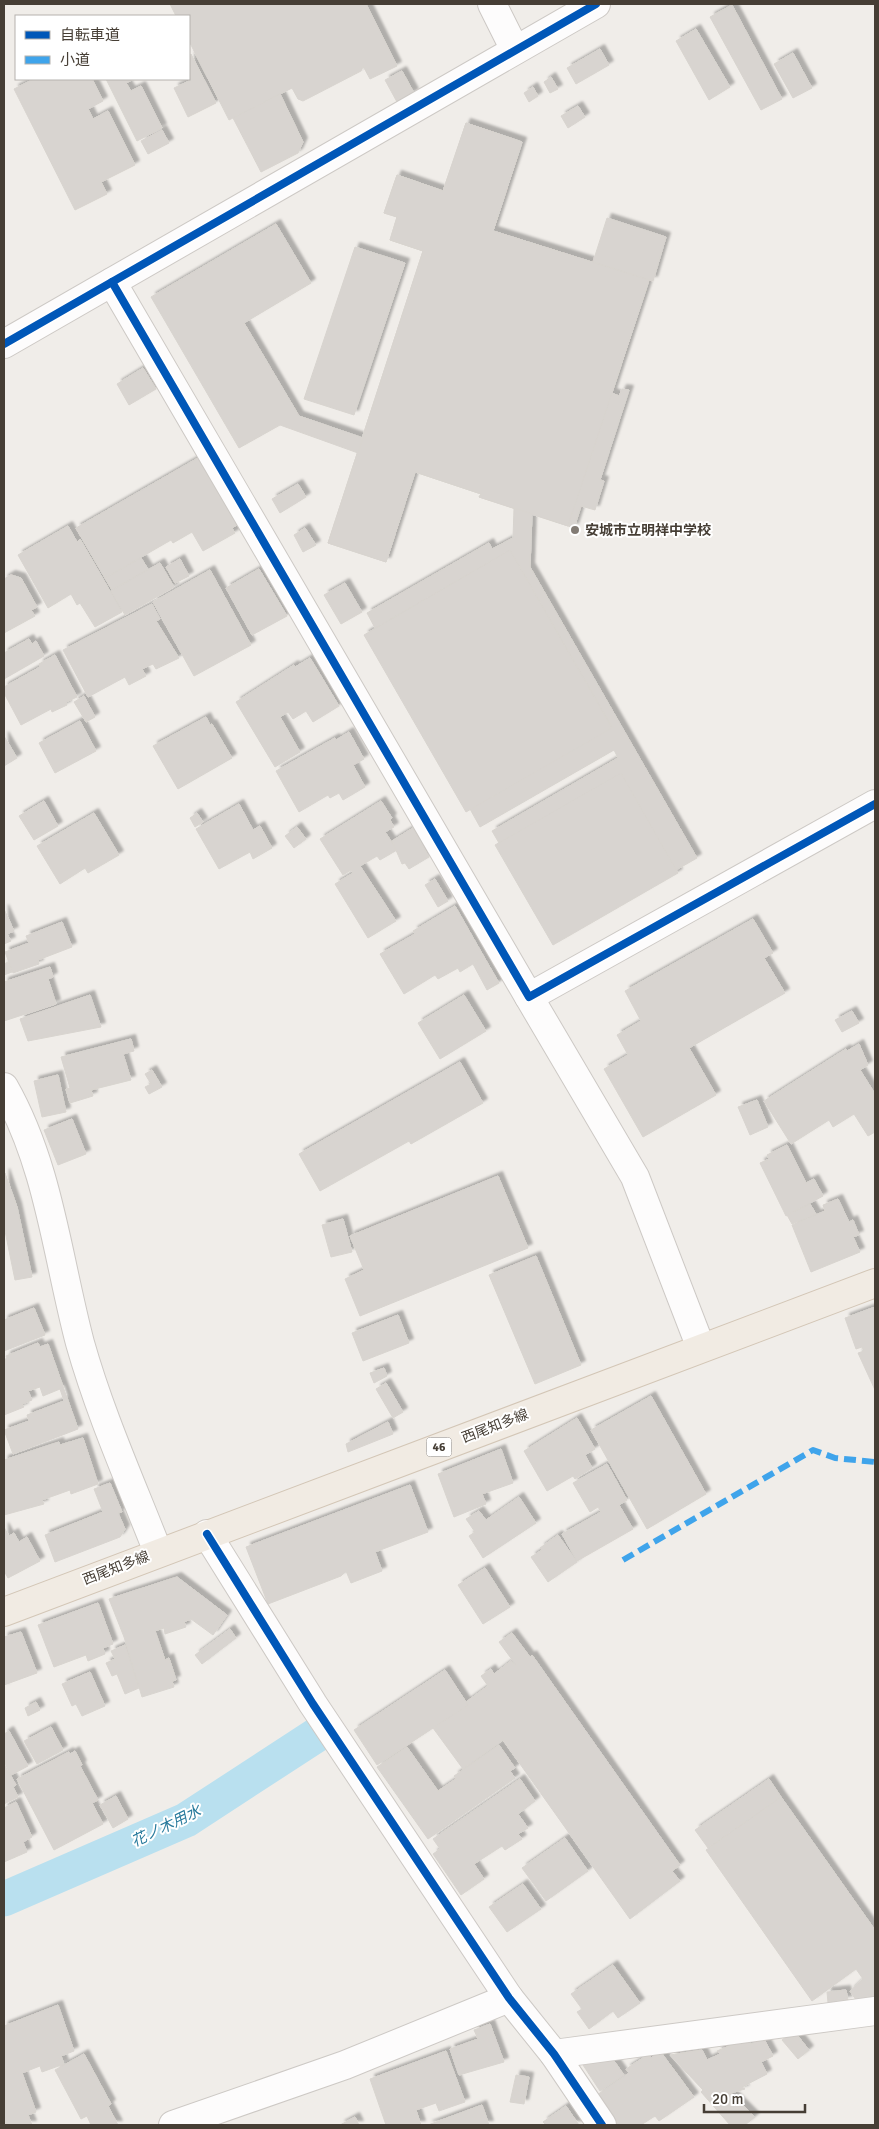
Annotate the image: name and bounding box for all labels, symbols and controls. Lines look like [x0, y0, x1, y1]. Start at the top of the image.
legend [15, 15, 190, 80]
text: 自転車道 [60, 26, 120, 44]
text: 小道 [60, 51, 90, 69]
place label: 安城市立明祥中学校 [585, 522, 711, 539]
marker: 安城市立明祥中学校 [569, 524, 581, 536]
street label: 西尾知多線 [459, 1406, 531, 1446]
road number: 46 [426, 1438, 452, 1456]
street label: 西尾知多線 [80, 1548, 152, 1588]
water label: 花ノ木用水 [128, 1801, 205, 1851]
scale bar [704, 2082, 805, 2114]
text: 20 m [712, 2090, 743, 2108]

